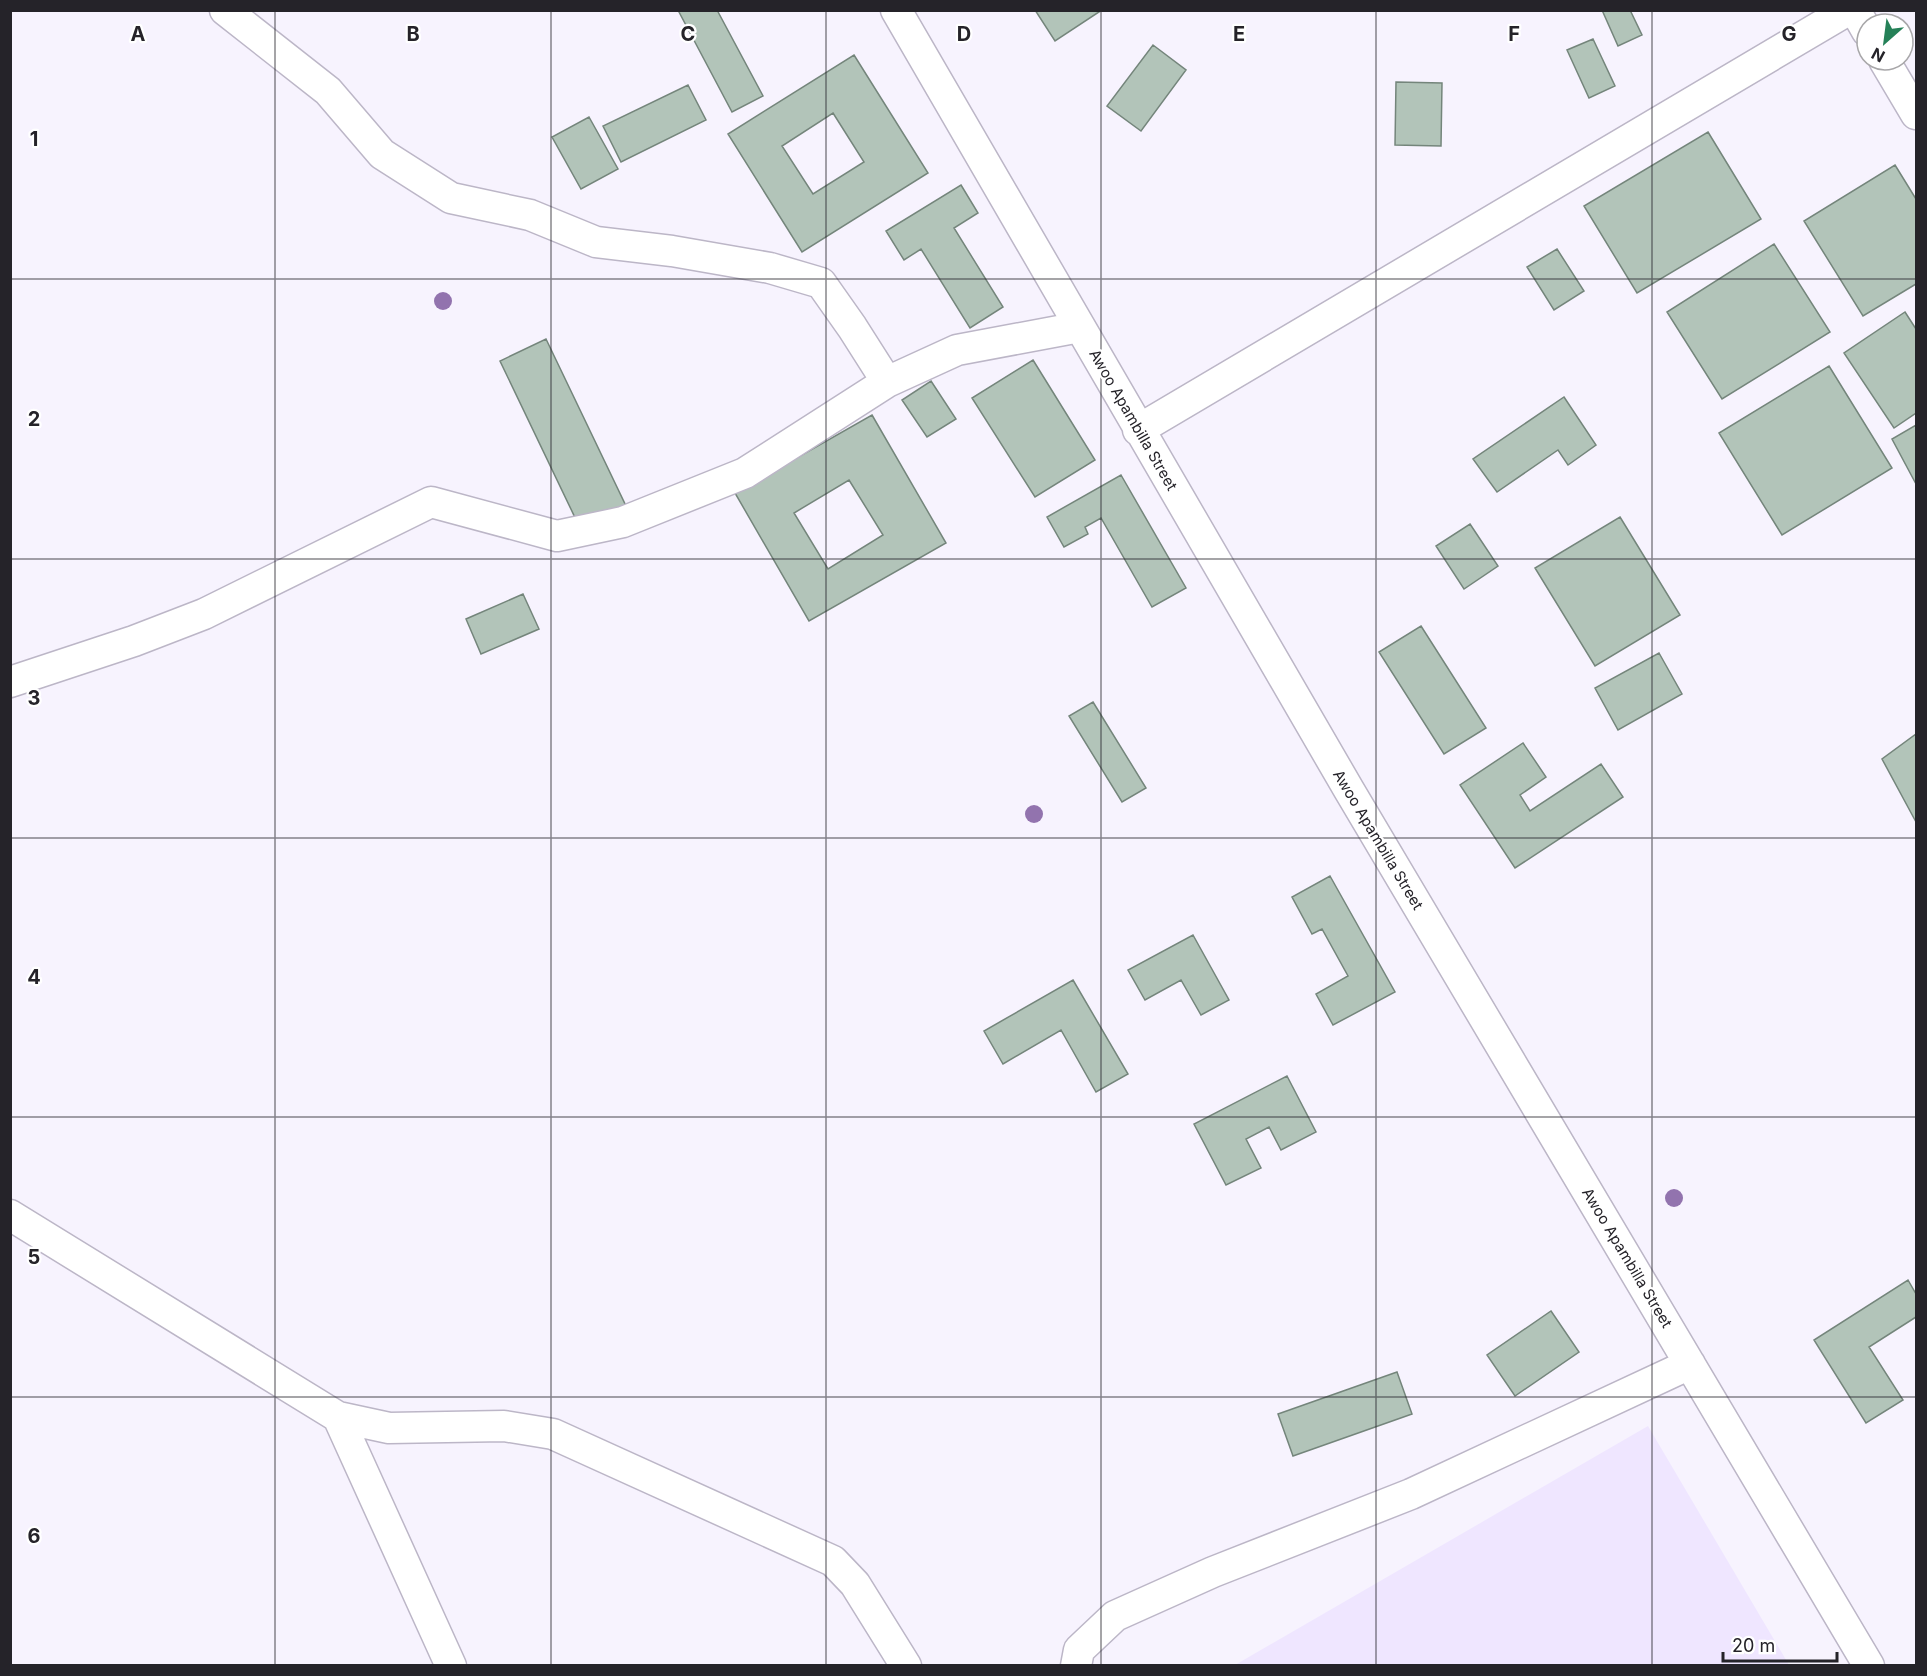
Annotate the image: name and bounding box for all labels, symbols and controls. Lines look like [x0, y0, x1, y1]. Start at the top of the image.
north arrow [1855, 12, 1915, 72]
text: A [131, 22, 146, 46]
text: B [406, 22, 420, 46]
text: C [681, 22, 695, 46]
text: D [957, 22, 971, 46]
text: E [1233, 22, 1245, 46]
text: F [1508, 22, 1520, 46]
text: G [1781, 22, 1797, 46]
text: N [1868, 44, 1888, 67]
text: 1 [30, 127, 38, 151]
street label: Awoo Apambilla Street [1085, 346, 1182, 494]
text: 2 [28, 407, 40, 431]
text: 3 [28, 686, 40, 710]
street label: Awoo Apambilla Street [1329, 766, 1428, 913]
text: 4 [27, 965, 41, 989]
street label: Awoo Apambilla Street [1578, 1184, 1677, 1331]
text: 5 [28, 1245, 40, 1269]
text: 6 [28, 1524, 41, 1548]
scale bar [1723, 1625, 1837, 1663]
text: 20 m [1732, 1635, 1775, 1656]

